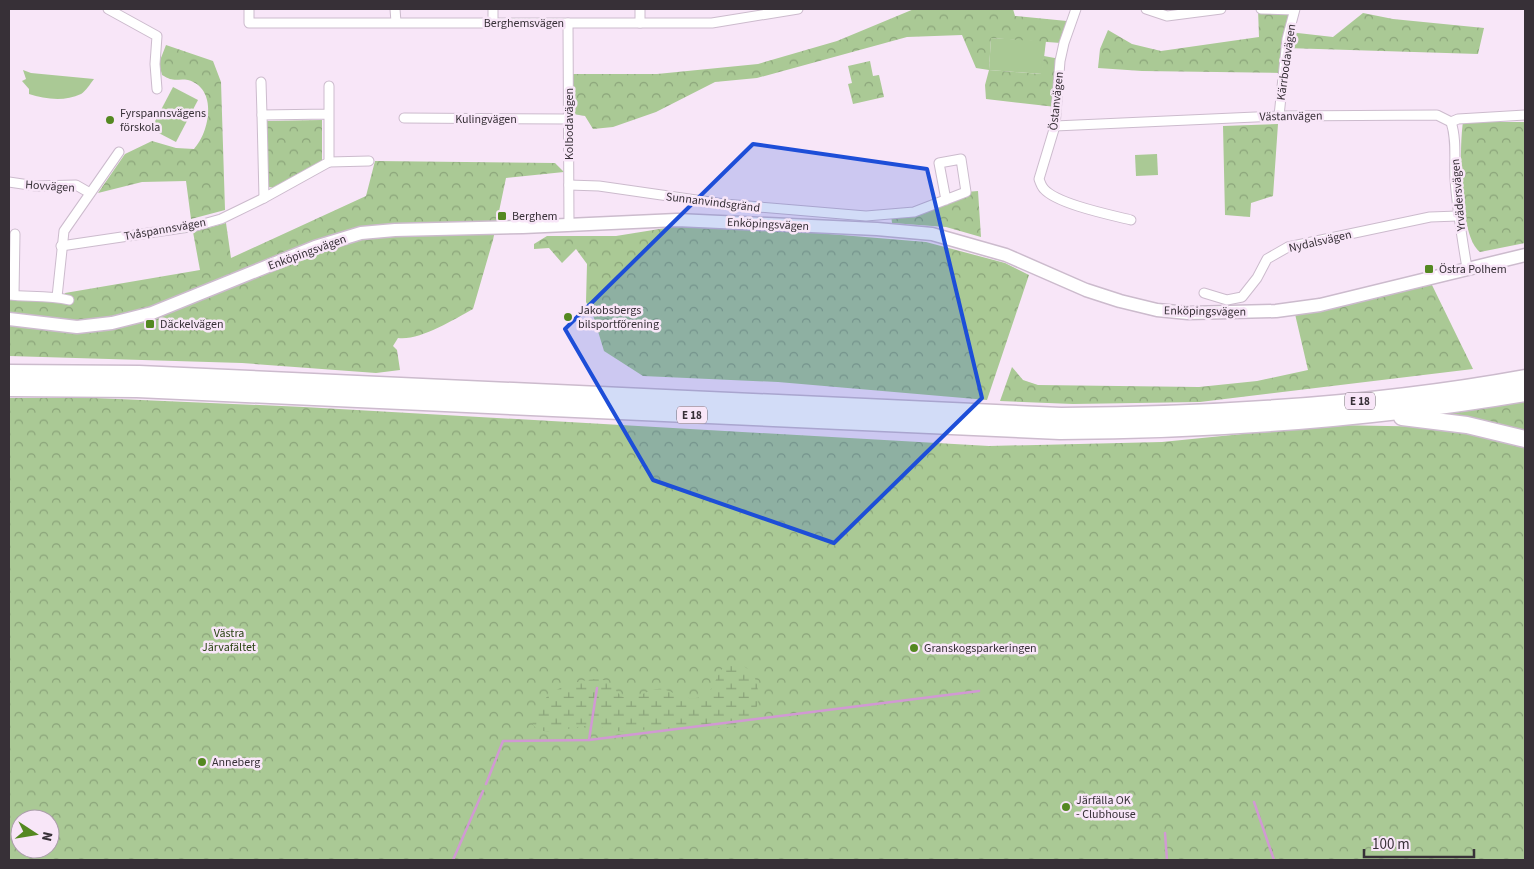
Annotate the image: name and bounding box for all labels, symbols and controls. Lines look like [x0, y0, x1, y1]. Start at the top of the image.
street label: Berghemsvägen [484, 15, 564, 32]
street label: Kärrbodavägen [1273, 23, 1300, 101]
street label: Östanvägen [1045, 71, 1068, 131]
street label: Kolbodavägen [561, 88, 578, 160]
place label: Fyrspannsvägens förskola [120, 105, 206, 136]
street label: Västanvägen [1259, 107, 1323, 126]
street label: Kulingvägen [455, 111, 517, 128]
marker: Fyrspannsvägens förskola [104, 114, 116, 126]
street label: Yrvädersvägen [1447, 158, 1470, 233]
street label: Hovvägen [25, 176, 75, 197]
street label: Sunnanvindsgränd [665, 188, 761, 217]
place label: Berghem [512, 208, 558, 225]
marker: Berghem [496, 210, 508, 222]
street label: Tvåspannsvägen [123, 214, 207, 245]
street label: Enköpingsvägen [726, 214, 809, 235]
street label: Nydalsvägen [1287, 226, 1353, 257]
street label: Enköpingsvägen [266, 230, 349, 275]
place label: Östra Polhem [1439, 261, 1507, 278]
marker: Östra Polhem [1423, 263, 1435, 275]
place label: Jakobsbergs bilsportförening [578, 302, 659, 333]
street label: Enköpingsvägen [1164, 302, 1246, 321]
marker: Jakobsbergs bilsportförening [562, 311, 574, 323]
place label: Däckelvägen [160, 316, 223, 333]
marker: Däckelvägen [144, 318, 156, 330]
road number: E 18 [1345, 392, 1375, 410]
road number: E 18 [677, 406, 707, 424]
park label: Västra Järvafältet [202, 625, 256, 656]
place label: Granskogsparkeringen [924, 640, 1037, 657]
marker: Granskogsparkeringen [908, 642, 920, 654]
place label: Anneberg [212, 754, 260, 771]
marker: Anneberg [196, 756, 208, 768]
place label: Järfälla OK - Clubhouse [1076, 792, 1136, 823]
marker: Järfälla OK - Clubhouse [1060, 801, 1072, 813]
north arrow [10, 809, 60, 859]
scale bar [1364, 826, 1474, 858]
text: N [36, 830, 57, 843]
text: 100 m [1372, 834, 1410, 855]

